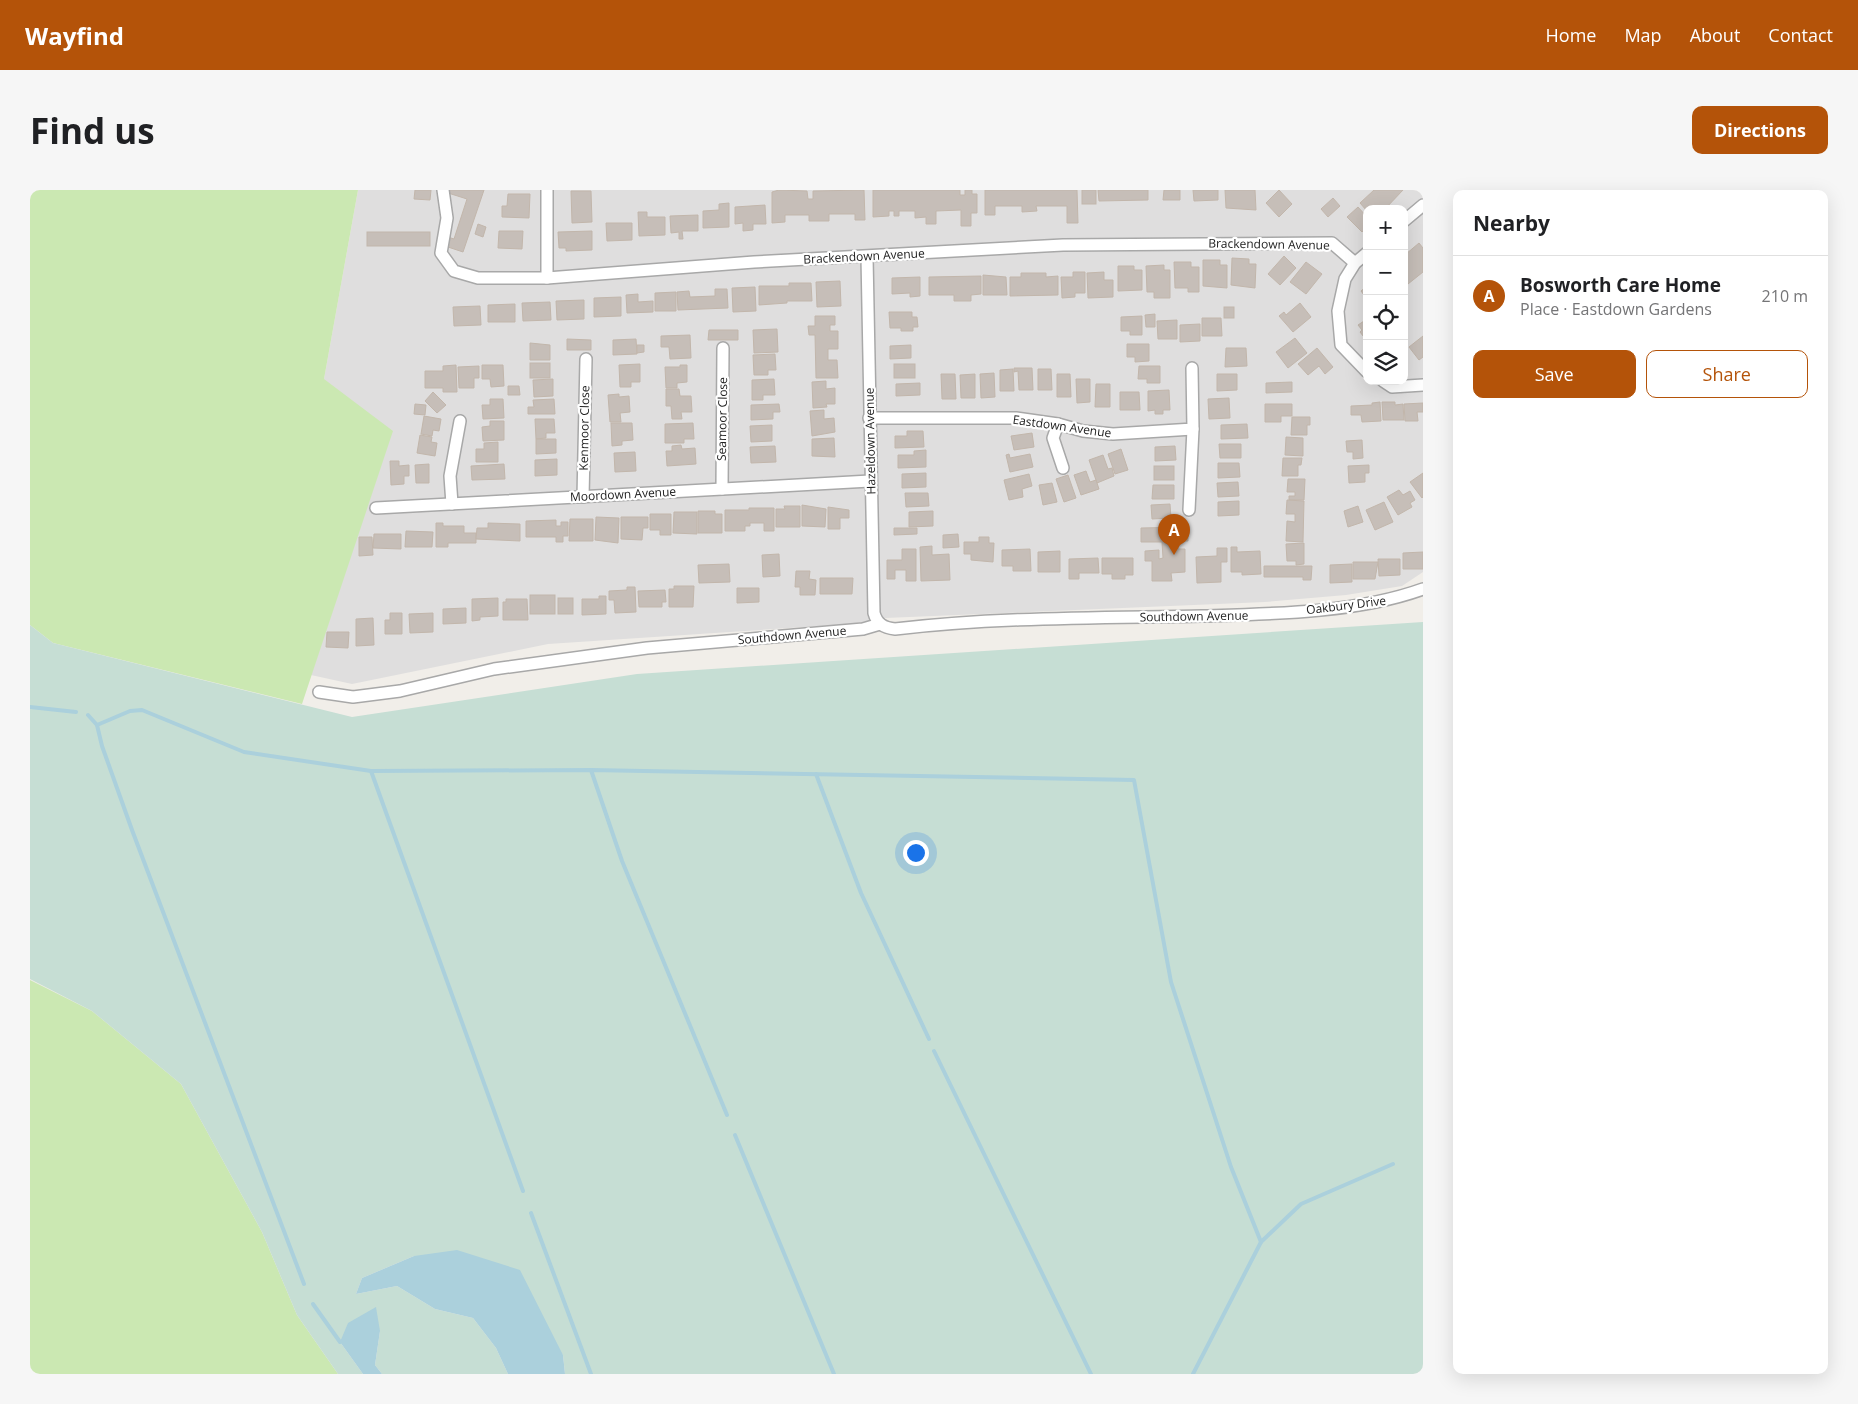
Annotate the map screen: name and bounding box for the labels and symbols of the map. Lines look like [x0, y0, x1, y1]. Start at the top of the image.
street label: Brackendown Avenue [1208, 234, 1330, 254]
street label: Brackendown Avenue [803, 244, 925, 268]
street label: Seamoor Close [713, 377, 731, 461]
street label: Kenmoor Close [575, 385, 593, 471]
street label: Hazeldown Avenue [861, 387, 879, 495]
street label: Eastdown Avenue [1012, 411, 1113, 441]
street label: Moordown Avenue [570, 483, 677, 505]
pin: A [1158, 514, 1190, 555]
street label: Oakbury Drive [1305, 592, 1387, 618]
street label: Southdown Avenue [1139, 607, 1249, 625]
street label: Southdown Avenue [737, 622, 847, 648]
your location [903, 840, 929, 866]

